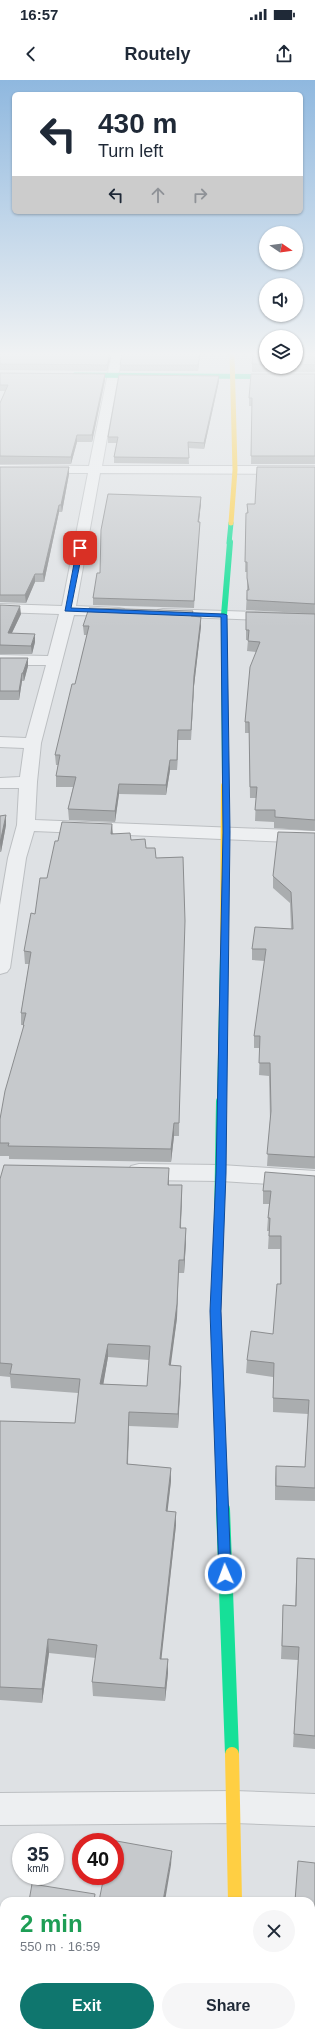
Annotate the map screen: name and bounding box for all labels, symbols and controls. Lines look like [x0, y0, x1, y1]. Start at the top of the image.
text: 16:57 [20, 6, 58, 23]
icon: back [20, 43, 42, 65]
icon: share [273, 43, 295, 65]
text: Routely [124, 44, 191, 64]
icon: left [32, 108, 84, 160]
text: 430 m [98, 108, 177, 139]
text: Turn left [98, 141, 163, 161]
icon: left [105, 184, 127, 206]
icon: ahead [147, 184, 169, 206]
icon: right [189, 184, 211, 206]
north arrow [259, 226, 303, 270]
map controls [259, 226, 303, 374]
button: sound [259, 278, 303, 322]
button: layers [259, 330, 303, 374]
pin [63, 531, 97, 565]
icon: arrive [69, 537, 91, 559]
position arrow [204, 1553, 246, 1595]
speed limit sign: 40 [72, 1833, 124, 1885]
text: 35 [27, 1843, 49, 1865]
text: km/h [27, 1863, 49, 1874]
text: 2 min [20, 1910, 83, 1937]
button: close [253, 1910, 295, 1952]
text: 550 m · 16:59 [20, 1939, 100, 1954]
button: Exit [20, 1983, 154, 2029]
button: Share [162, 1983, 295, 2029]

